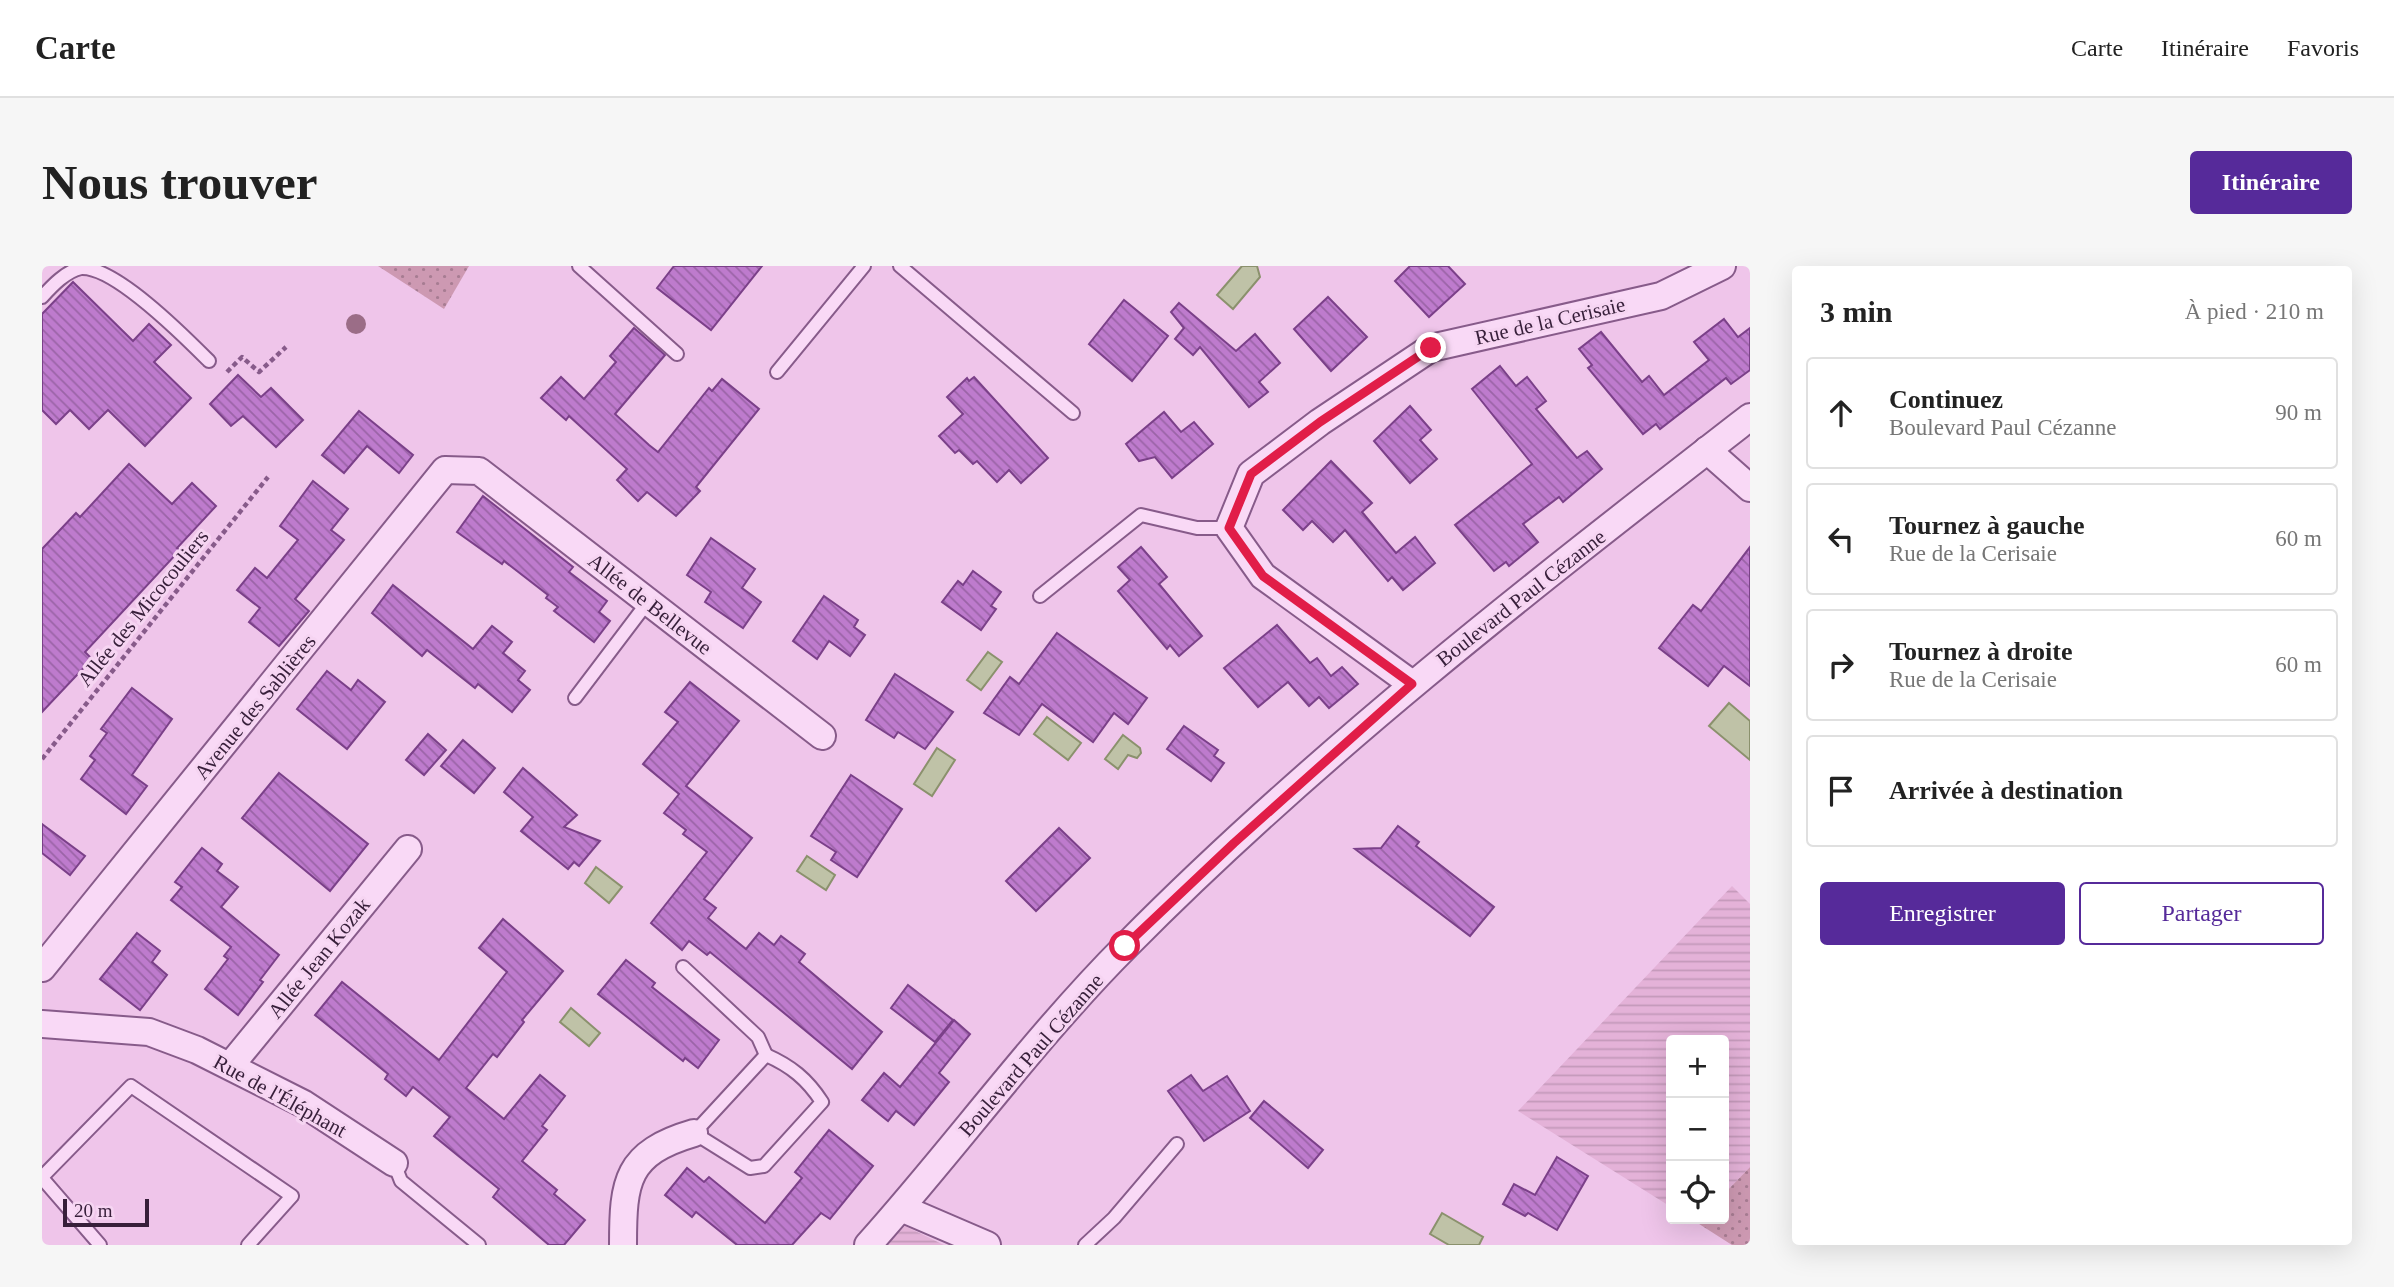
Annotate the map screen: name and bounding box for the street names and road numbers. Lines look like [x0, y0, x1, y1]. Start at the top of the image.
street label: Rue de la Cerisaie [1473, 292, 1627, 350]
street label: Allée des Micocouliers [72, 525, 214, 691]
street label: Boulevard Paul Cézanne [1432, 525, 1610, 671]
street label: Allée de Bellevue [583, 548, 717, 660]
street label: Avenue des Sablières [189, 630, 321, 784]
street label: Allée Jean Kozak [263, 893, 375, 1023]
street label: Boulevard Paul Cézanne [954, 969, 1108, 1141]
street label: Rue de l'Éléphant [209, 1050, 351, 1143]

